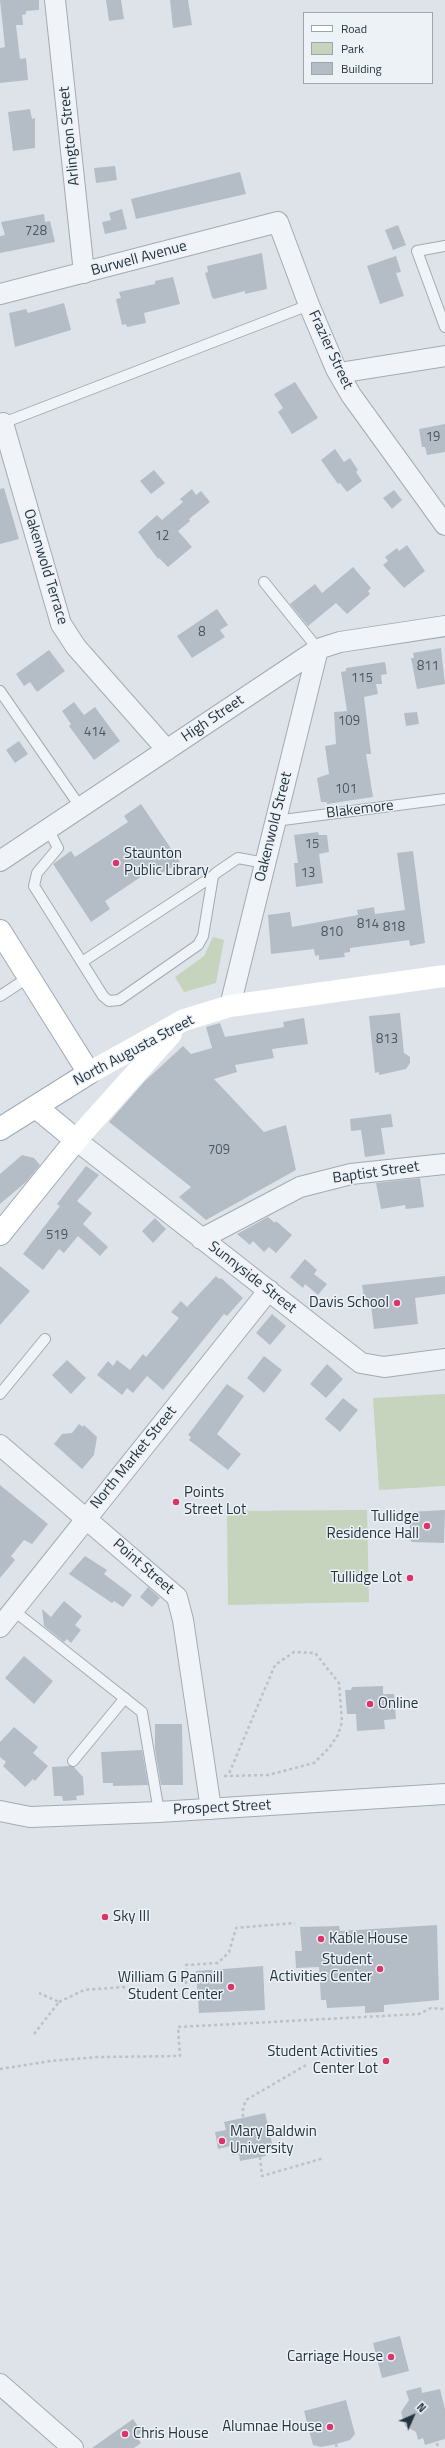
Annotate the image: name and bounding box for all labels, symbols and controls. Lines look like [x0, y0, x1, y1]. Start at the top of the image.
legend [303, 12, 433, 84]
text: Road [341, 19, 367, 38]
text: Park [341, 39, 364, 58]
text: Building [341, 59, 382, 78]
street label: Arlington Street [56, 85, 84, 187]
house number: 728 [25, 224, 47, 240]
street label: Burwell Avenue [89, 238, 189, 280]
street label: Frazier Street [304, 308, 356, 392]
house number: 19 [426, 430, 440, 446]
street label: Oakenwold Terrace [19, 507, 71, 627]
house number: 12 [155, 529, 169, 545]
house number: 8 [198, 625, 206, 641]
house number: 811 [417, 659, 439, 675]
house number: 115 [351, 671, 373, 687]
street label: High Street [178, 692, 248, 746]
house number: 109 [338, 714, 360, 730]
house number: 414 [84, 725, 106, 741]
street label: Oakenwold Street [252, 770, 296, 884]
house number: 101 [335, 782, 357, 798]
street label: Blakemore [325, 797, 395, 823]
house number: 15 [305, 837, 319, 853]
place label: Staunton Public Library [124, 845, 209, 880]
marker: Staunton Public Library [111, 858, 121, 868]
house number: 13 [301, 866, 315, 882]
house number: 814 [357, 917, 379, 933]
house number: 818 [383, 920, 405, 936]
house number: 810 [321, 925, 343, 941]
street label: North Augusta Street [71, 1012, 197, 1090]
house number: 813 [376, 1032, 398, 1048]
house number: 709 [208, 1143, 230, 1159]
street label: Baptist Street [331, 1158, 421, 1188]
house number: 519 [46, 1228, 68, 1244]
street label: Sunnyside Street [204, 1238, 300, 1318]
place label: Davis School [309, 1294, 389, 1312]
marker: Davis School [392, 1298, 402, 1308]
street label: North Market Street [87, 1403, 181, 1513]
place label: Points Street Lot [184, 1484, 246, 1519]
marker: Points Street Lot [171, 1497, 181, 1507]
place label: Tullidge Residence Hall [327, 1508, 419, 1543]
marker: Tullidge Residence Hall [422, 1521, 432, 1531]
street label: Point Street [109, 1536, 177, 1598]
place label: Tullidge Lot [330, 1569, 402, 1587]
marker: Tullidge Lot [405, 1573, 415, 1583]
place label: Online [378, 1695, 418, 1713]
marker: Online [365, 1699, 375, 1709]
street label: Prospect Street [173, 1796, 271, 1820]
place label: Sky III [113, 1908, 150, 1926]
marker: Sky III [100, 1912, 110, 1922]
place label: Kable House [329, 1930, 408, 1948]
marker: Kable House [316, 1934, 326, 1944]
place label: Student Activities Center [270, 1951, 372, 1986]
marker: Student Activities Center [375, 1964, 385, 1974]
place label: William G Pannill Student Center [118, 1969, 223, 2004]
marker: William G Pannill Student Center [226, 1982, 236, 1992]
place label: Student Activities Center Lot [267, 2043, 378, 2078]
marker: Student Activities Center Lot [381, 2056, 391, 2066]
place label: Mary Baldwin University [230, 2123, 317, 2158]
marker: Mary Baldwin University [217, 2136, 227, 2146]
place label: Carriage House [287, 2348, 383, 2366]
marker: Carriage House [386, 2352, 396, 2362]
north arrow [393, 2396, 433, 2436]
text: N [413, 2399, 430, 2416]
place label: Alumnae House [222, 2418, 322, 2436]
marker: Alumnae House [325, 2422, 335, 2432]
place label: Chris House [133, 2425, 208, 2443]
marker: Chris House [120, 2429, 130, 2439]

